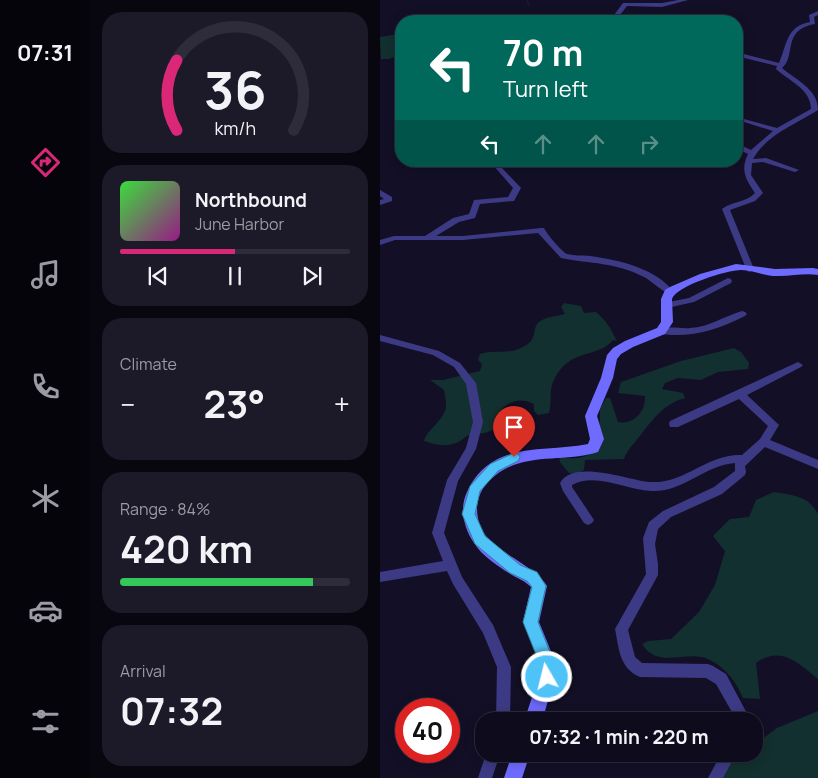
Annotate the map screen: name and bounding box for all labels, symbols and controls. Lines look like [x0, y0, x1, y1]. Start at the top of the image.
text: 70 m [503, 29, 583, 77]
icon: left [420, 35, 485, 100]
text: 07:31 [17, 38, 73, 68]
text: 36 [204, 54, 266, 125]
text: Turn left [503, 74, 588, 104]
text: km/h [214, 116, 256, 140]
icon: left [476, 130, 504, 158]
icon: ahead [529, 130, 557, 158]
icon: ahead [582, 130, 610, 158]
icon: right [635, 130, 663, 158]
icon: directions [28, 145, 63, 180]
text: Northbound [195, 187, 307, 213]
text: June Harbor [195, 213, 284, 235]
icon: music [28, 257, 63, 292]
icon: previous [144, 262, 172, 290]
icon: pause [221, 262, 249, 290]
icon: next [298, 262, 326, 290]
text: Climate [120, 353, 177, 375]
icon: phone [28, 369, 63, 404]
text: 23° [204, 377, 265, 429]
text: − [120, 385, 135, 423]
text: + [334, 385, 350, 423]
pin [493, 406, 535, 457]
icon: arrive [500, 413, 528, 441]
icon: climate [28, 481, 63, 516]
text: Range · 84% [120, 498, 210, 520]
text: 420 km [120, 522, 253, 574]
icon: car [28, 593, 63, 628]
position arrow [520, 650, 572, 702]
text: Arrival [120, 660, 166, 682]
text: 07:32 [120, 684, 223, 736]
speed limit sign: 40 [395, 698, 460, 763]
icon: filters [28, 704, 63, 739]
text: 07:32 · 1 min · 220 m [529, 724, 709, 750]

